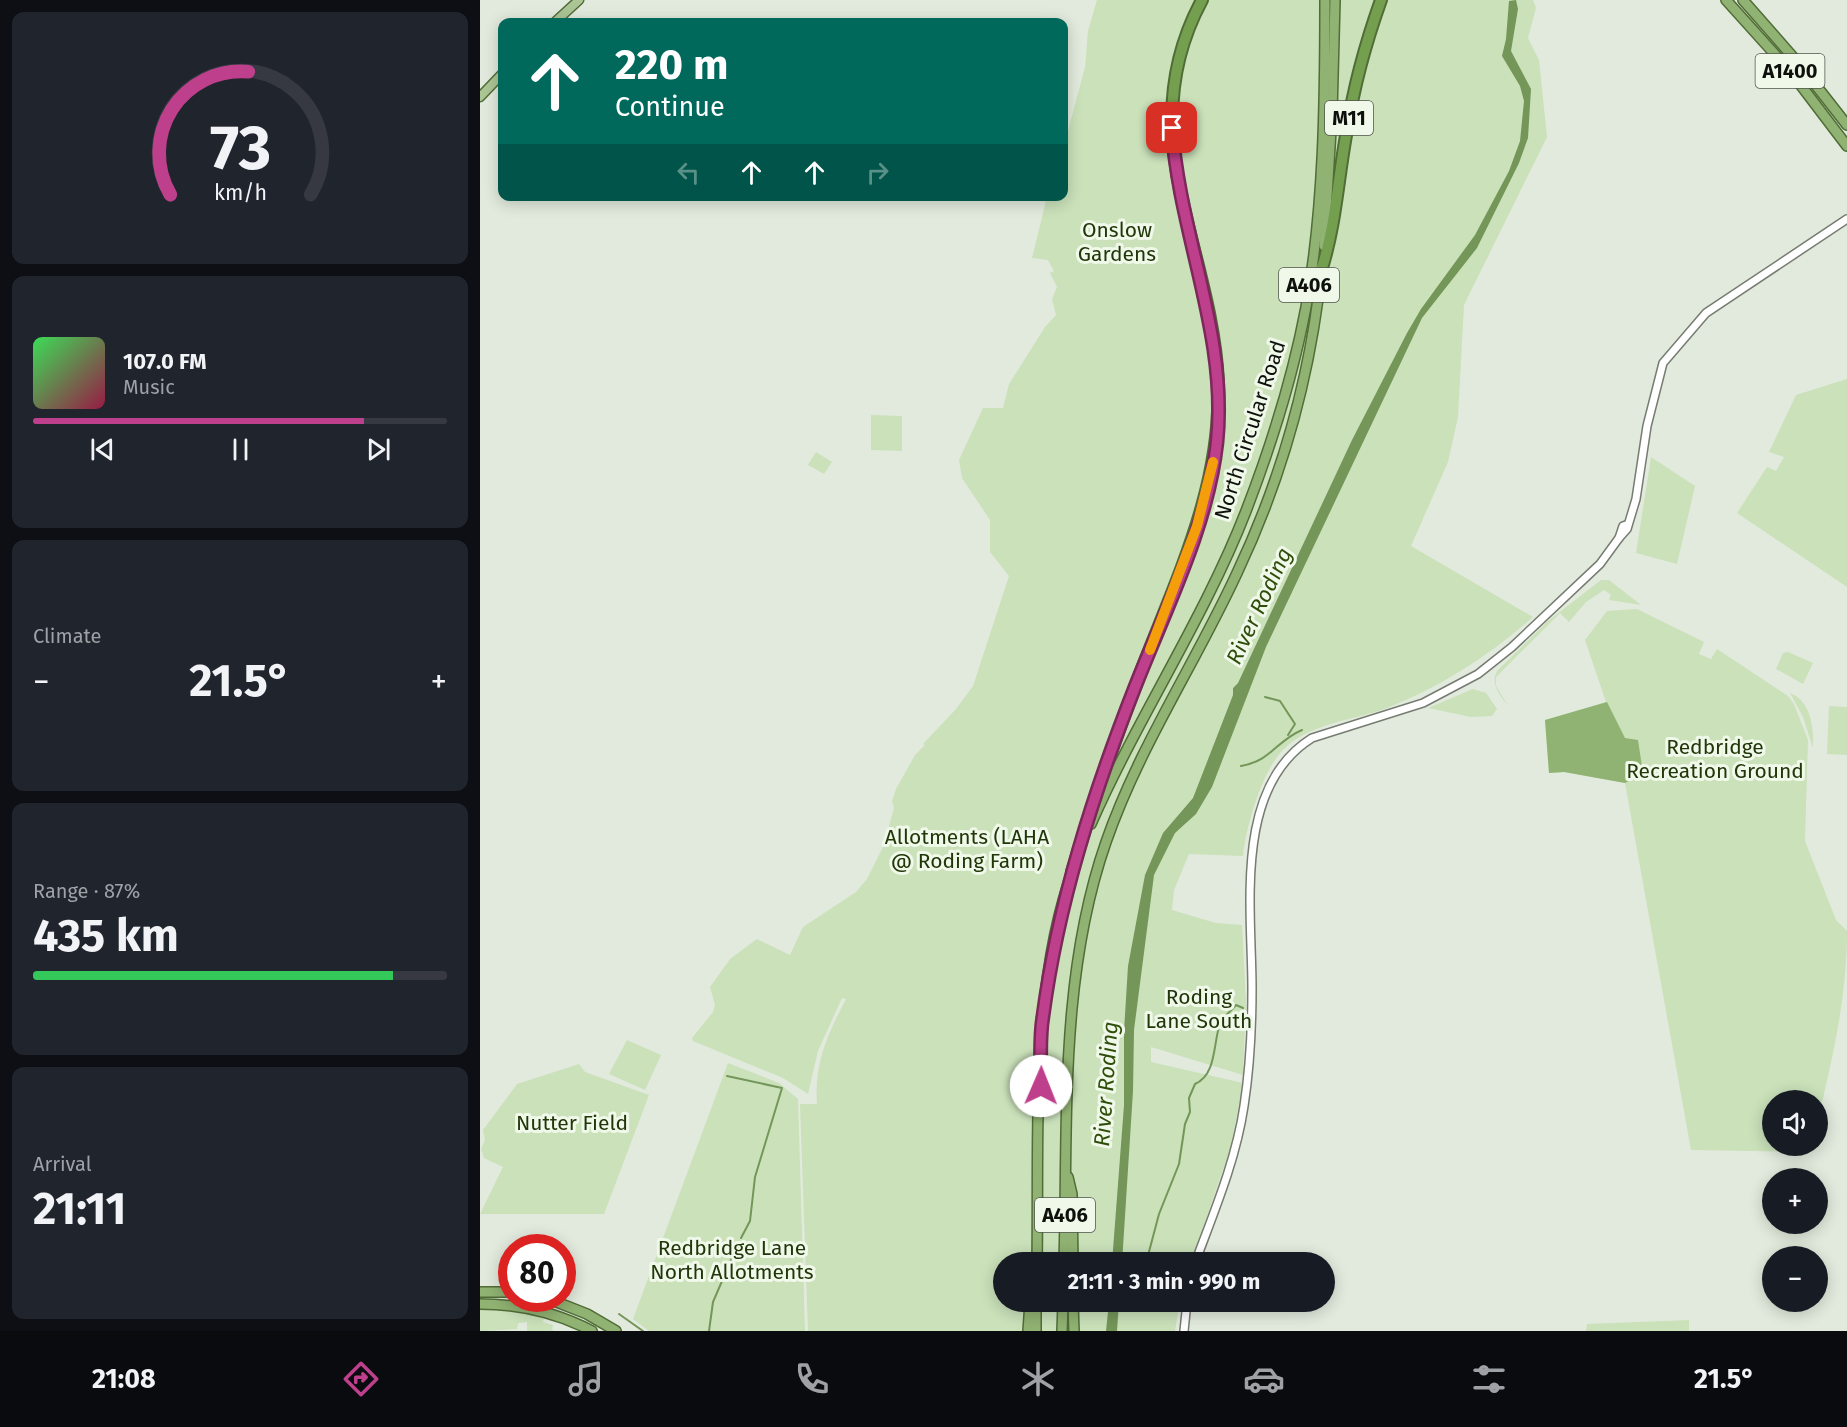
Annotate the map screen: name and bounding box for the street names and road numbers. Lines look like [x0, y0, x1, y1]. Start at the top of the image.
road number: A1400 [1756, 54, 1824, 88]
road number: M11 [1325, 101, 1373, 135]
road number: A406 [1279, 268, 1339, 302]
street label: North Circular Road [1209, 337, 1291, 523]
road number: A406 [1035, 1198, 1095, 1232]

